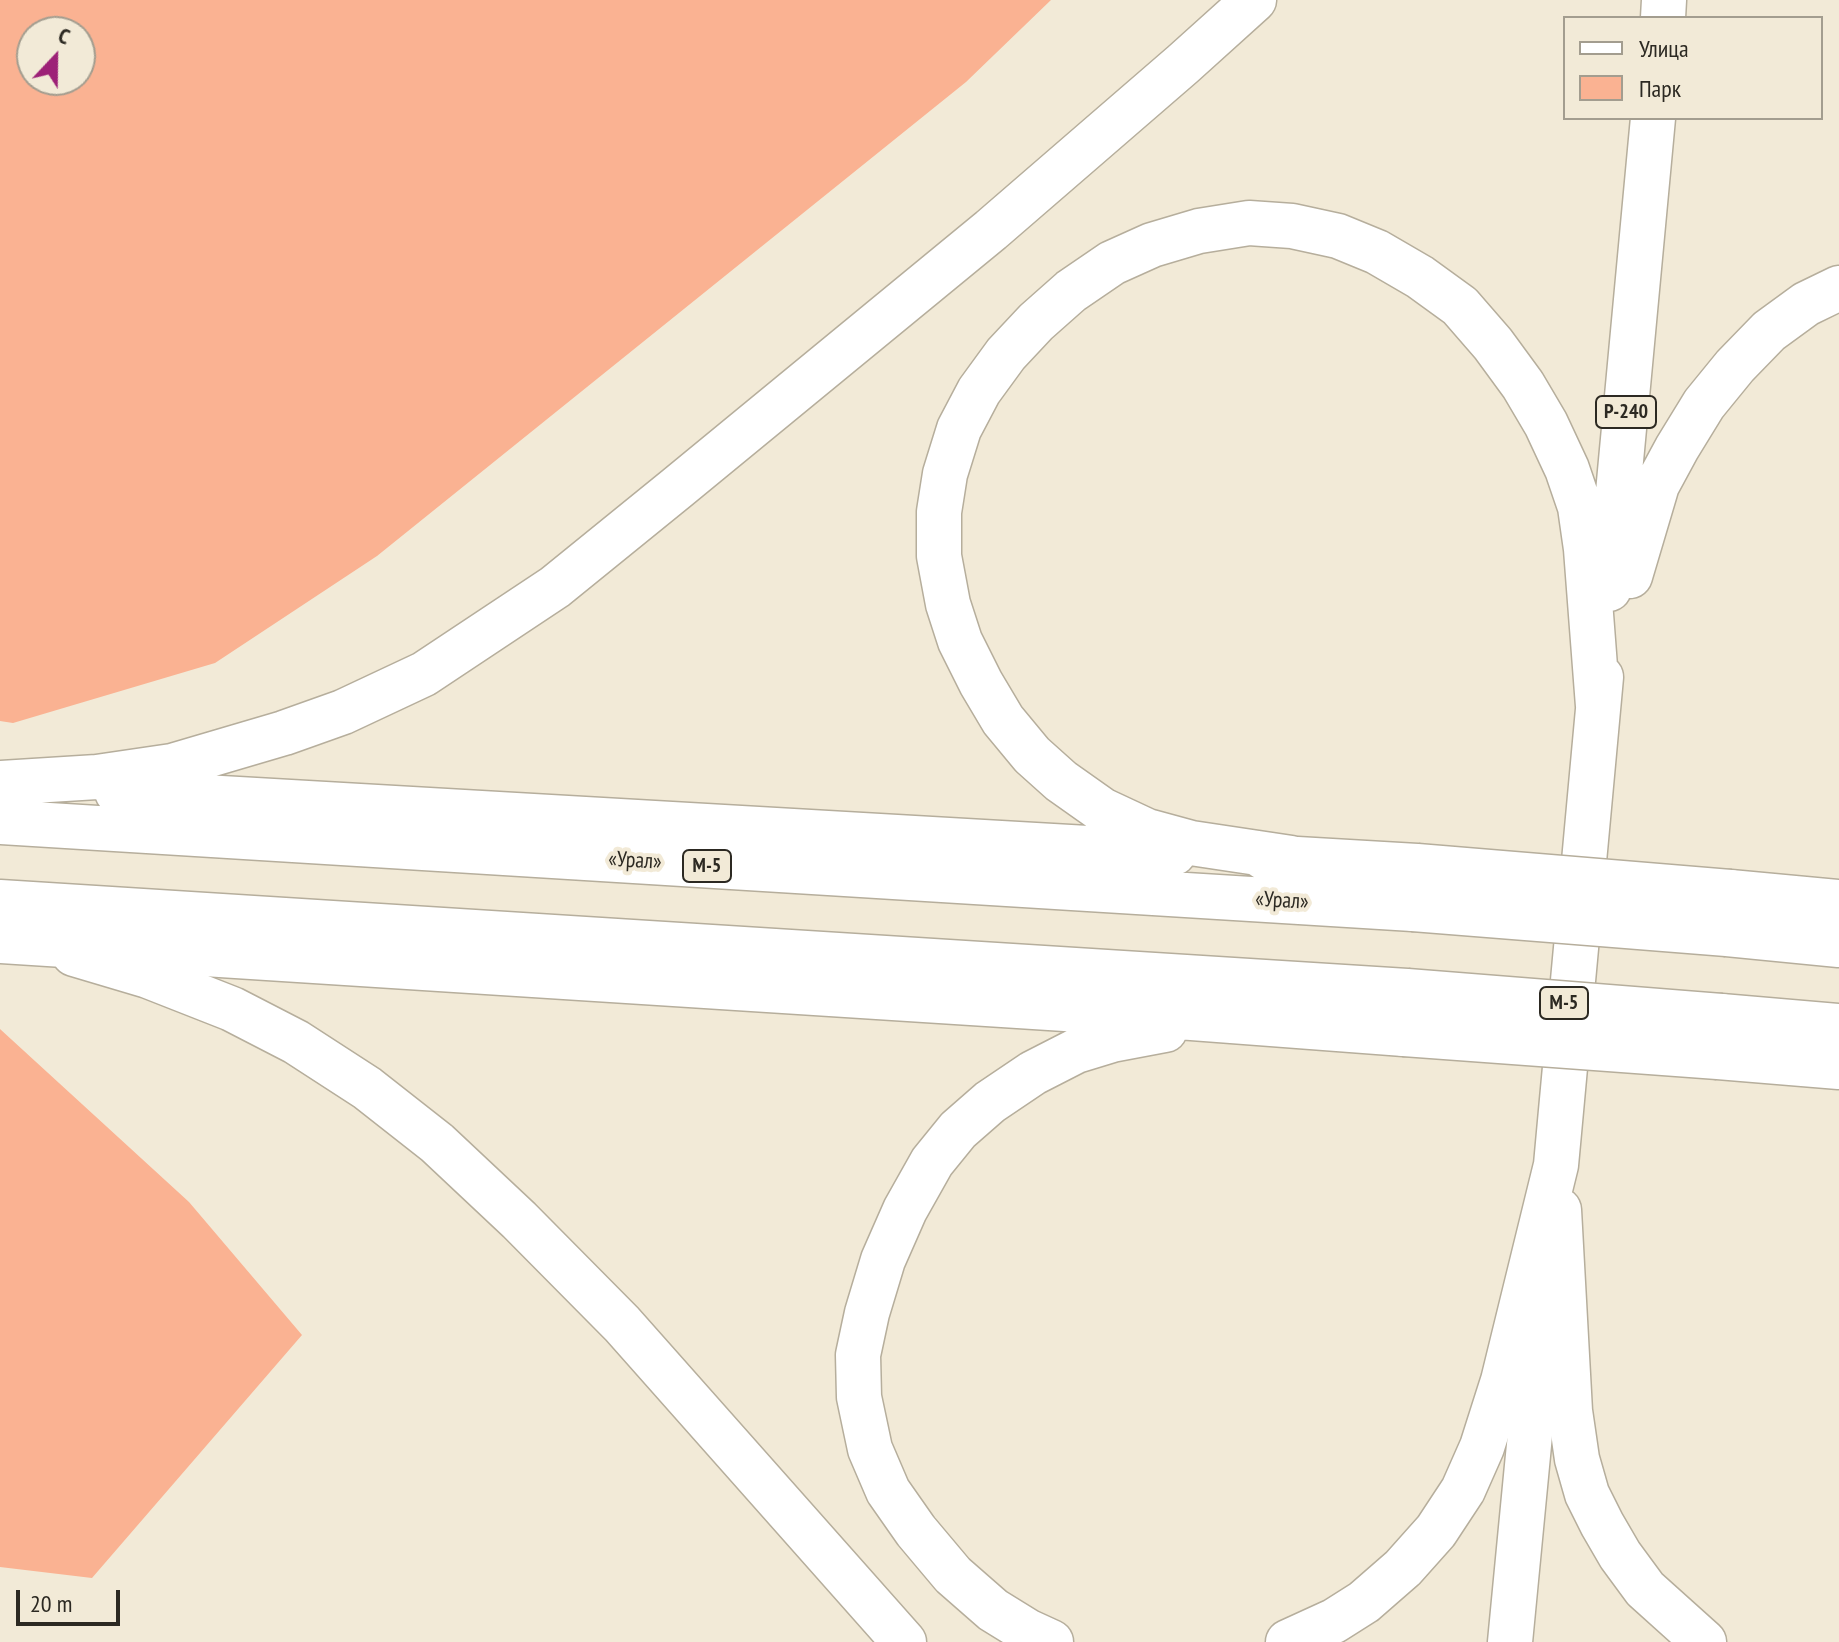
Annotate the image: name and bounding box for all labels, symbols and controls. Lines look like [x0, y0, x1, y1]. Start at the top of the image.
north arrow [16, 16, 96, 96]
legend [1563, 16, 1823, 120]
text: С [54, 21, 74, 50]
text: Улица [1639, 33, 1689, 64]
text: Парк [1639, 73, 1681, 104]
road number: Р-240 [1596, 396, 1656, 428]
street label: «Урал» [608, 846, 662, 876]
road number: М-5 [683, 850, 731, 882]
street label: «Урал» [1255, 886, 1309, 916]
road number: М-5 [1540, 987, 1588, 1019]
scale bar [20, 1574, 124, 1624]
text: 20 m [30, 1588, 72, 1619]

